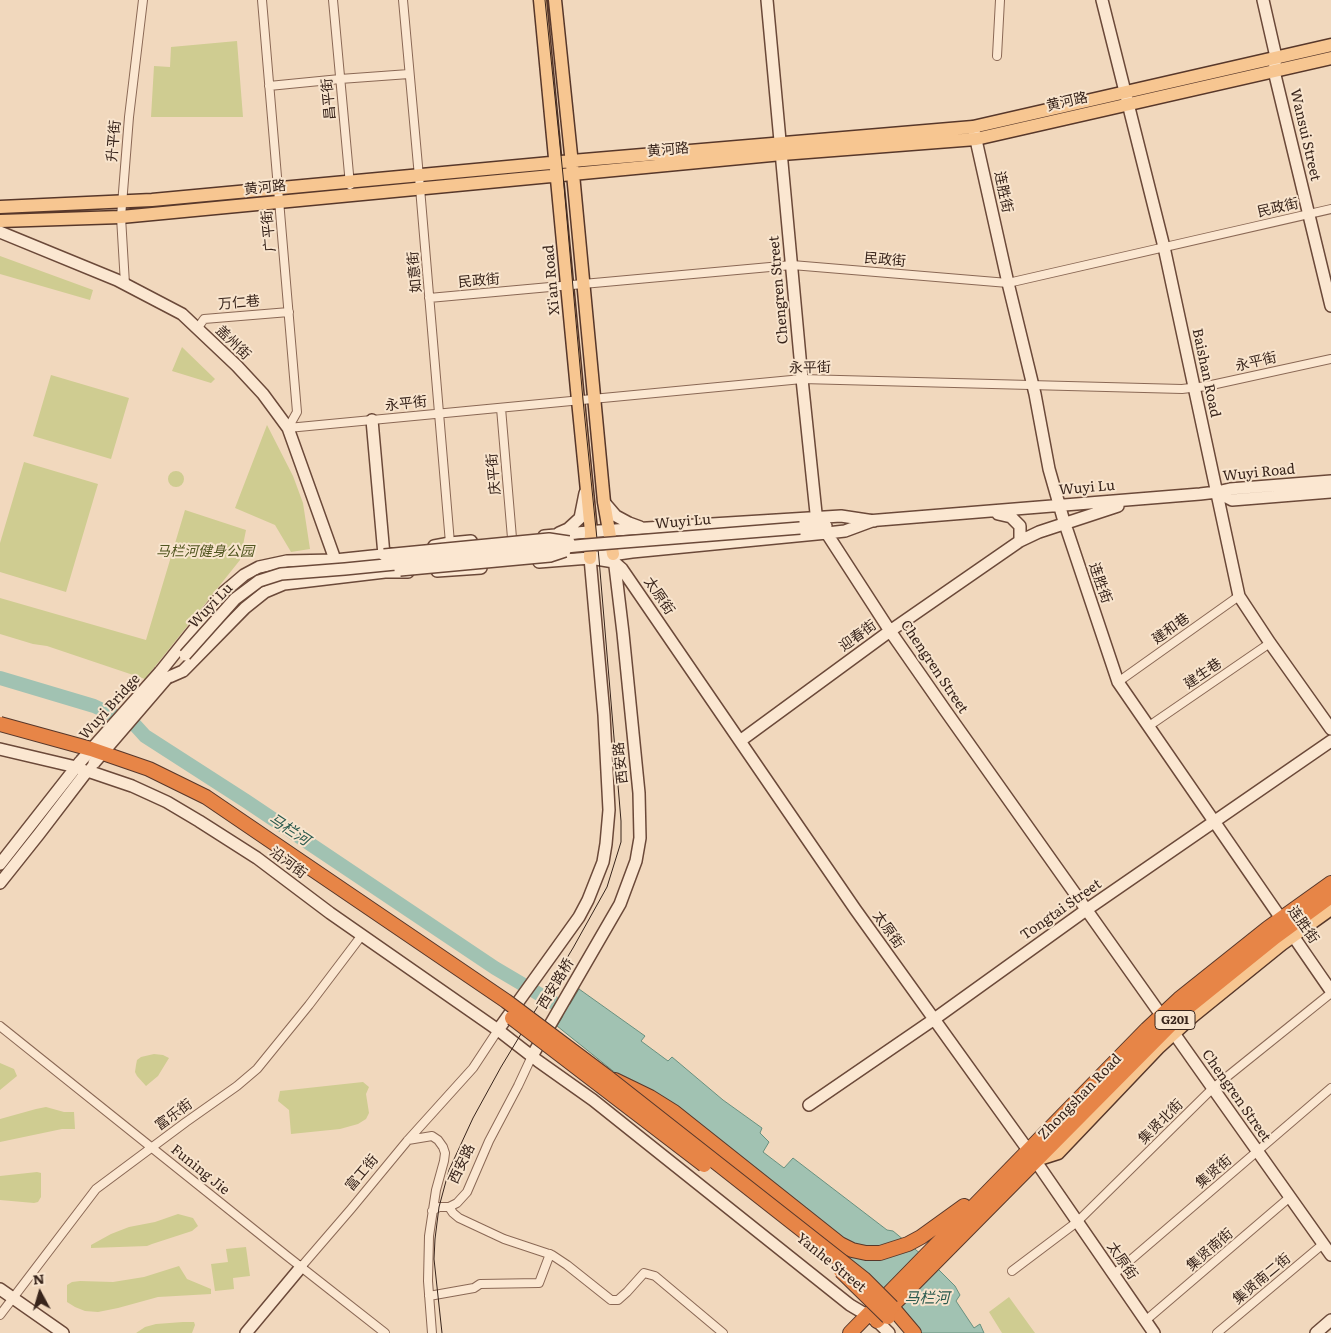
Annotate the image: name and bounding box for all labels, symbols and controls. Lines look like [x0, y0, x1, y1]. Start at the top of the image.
street label: 昌平街 [319, 77, 339, 121]
street label: Wansui Street [1286, 87, 1324, 183]
street label: 黄河路 [1045, 89, 1089, 115]
street label: 升平街 [104, 119, 124, 163]
street label: 黄河路 [646, 140, 690, 160]
street label: 连胜街 [990, 170, 1016, 214]
street label: 黄河路 [243, 177, 287, 199]
street label: 民政街 [1256, 195, 1300, 221]
street label: 广平街 [259, 209, 279, 253]
street label: Chengren Street [766, 235, 792, 345]
street label: Xi'an Road [541, 244, 563, 316]
street label: 如意街 [405, 250, 425, 294]
street label: 民政街 [863, 250, 907, 270]
street label: 民政街 [457, 271, 501, 291]
street label: 万仁巷 [217, 293, 261, 313]
street label: 盖州街 [212, 322, 254, 364]
street label: Baishan Road [1188, 327, 1224, 419]
street label: 永平街 [1234, 349, 1278, 375]
street label: 永平街 [789, 359, 831, 377]
street label: 永平街 [384, 393, 428, 415]
street label: 庆平街 [484, 452, 504, 496]
street label: Wuyi Road [1222, 461, 1296, 485]
street label: Wuyi Lu [1058, 477, 1116, 499]
street label: Wuyi Lu [654, 511, 712, 533]
park label: 马栏河健身公园 [156, 544, 254, 560]
street label: 连胜街 [1085, 560, 1115, 606]
street label: 太原街 [640, 574, 678, 618]
street label: Wuyi Lu [185, 580, 237, 632]
street label: 建和巷 [1149, 610, 1193, 648]
street label: 迎春街 [836, 617, 880, 655]
street label: Chengren Street [897, 617, 971, 717]
street label: 建生巷 [1181, 655, 1225, 693]
street label: Wuyi Bridge [76, 671, 144, 743]
street label: 西安路 [610, 741, 632, 785]
water label: 马栏河 [265, 810, 313, 850]
street label: 沿河街 [266, 844, 310, 882]
street label: Tongtai Street [1017, 876, 1105, 944]
street label: 连胜街 [1284, 903, 1322, 947]
street label: 太原街 [869, 908, 907, 952]
street label: 西安路桥 [534, 956, 578, 1012]
road number: G201 [1155, 1010, 1195, 1030]
street label: Chengren Street [1198, 1047, 1274, 1145]
street label: Zhongshan Road [1035, 1051, 1125, 1143]
street label: 富乐街 [152, 1096, 196, 1134]
street label: 集贤北街 [1135, 1096, 1187, 1148]
street label: Funing Jie [167, 1141, 233, 1199]
street label: 西安路 [446, 1141, 478, 1187]
street label: 富工街 [342, 1152, 382, 1194]
street label: 集贤街 [1193, 1152, 1235, 1192]
street label: 集贤南街 [1183, 1225, 1237, 1275]
street label: Yanhe Street [793, 1230, 869, 1296]
street label: 太原街 [1103, 1239, 1141, 1283]
street label: 集贤南二街 [1230, 1250, 1294, 1308]
north arrow [15, 1268, 65, 1318]
text: N [32, 1268, 45, 1289]
water label: 马栏河 [905, 1290, 949, 1308]

